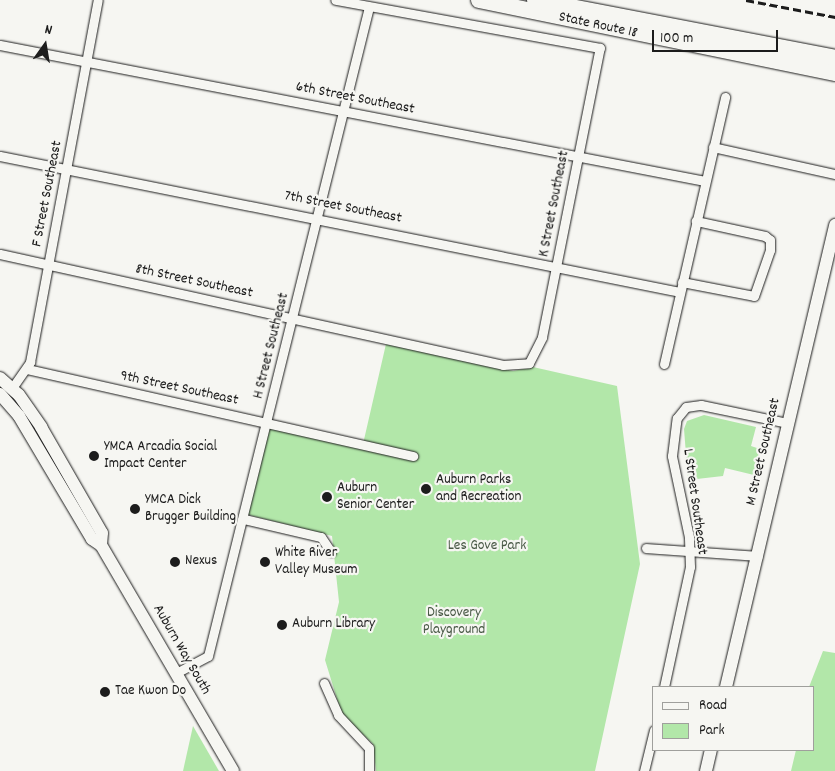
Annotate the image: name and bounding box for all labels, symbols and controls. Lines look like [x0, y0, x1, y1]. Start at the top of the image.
street label: State Route 18 [557, 9, 639, 43]
north arrow [20, 20, 70, 70]
text: N [43, 20, 54, 41]
scale bar [655, 20, 781, 52]
text: 100 m [660, 28, 693, 50]
street label: 6th Street Southeast [294, 79, 416, 119]
street label: F Street Southeast [29, 139, 67, 249]
street label: K Street Southeast [536, 149, 574, 259]
street label: 7th Street Southeast [283, 188, 403, 228]
street label: 8th Street Southeast [134, 261, 254, 303]
street label: H Street Southeast [250, 291, 294, 401]
street label: 9th Street Southeast [118, 368, 240, 410]
street label: M Street Southeast [743, 397, 785, 507]
place label: YMCA Arcadia Social Impact Center [104, 438, 217, 473]
street label: L Street Southeast [678, 448, 710, 556]
marker: YMCA Arcadia Social Impact Center [88, 450, 100, 462]
place label: Auburn Parks and Recreation [436, 471, 521, 506]
place label: Auburn Senior Center [337, 479, 414, 514]
marker: Auburn Parks and Recreation [420, 483, 432, 495]
place label: YMCA Dick Brugger Building [145, 491, 236, 526]
marker: Auburn Senior Center [321, 491, 333, 503]
marker: YMCA Dick Brugger Building [129, 503, 141, 515]
park label: Les Gove Park [448, 538, 526, 556]
place label: White River Valley Museum [275, 544, 357, 579]
place label: Nexus [185, 553, 217, 571]
marker: Nexus [169, 556, 181, 568]
marker: White River Valley Museum [259, 556, 271, 568]
street label: Auburn Way South [148, 602, 214, 698]
park label: Discovery Playground [423, 604, 485, 639]
place label: Auburn Library [292, 616, 375, 634]
marker: Auburn Library [276, 619, 288, 631]
place label: Tae Kwon Do [115, 683, 186, 701]
marker: Tae Kwon Do [99, 686, 111, 698]
legend [652, 686, 815, 751]
text: Road [699, 695, 727, 717]
text: Park [699, 720, 725, 742]

